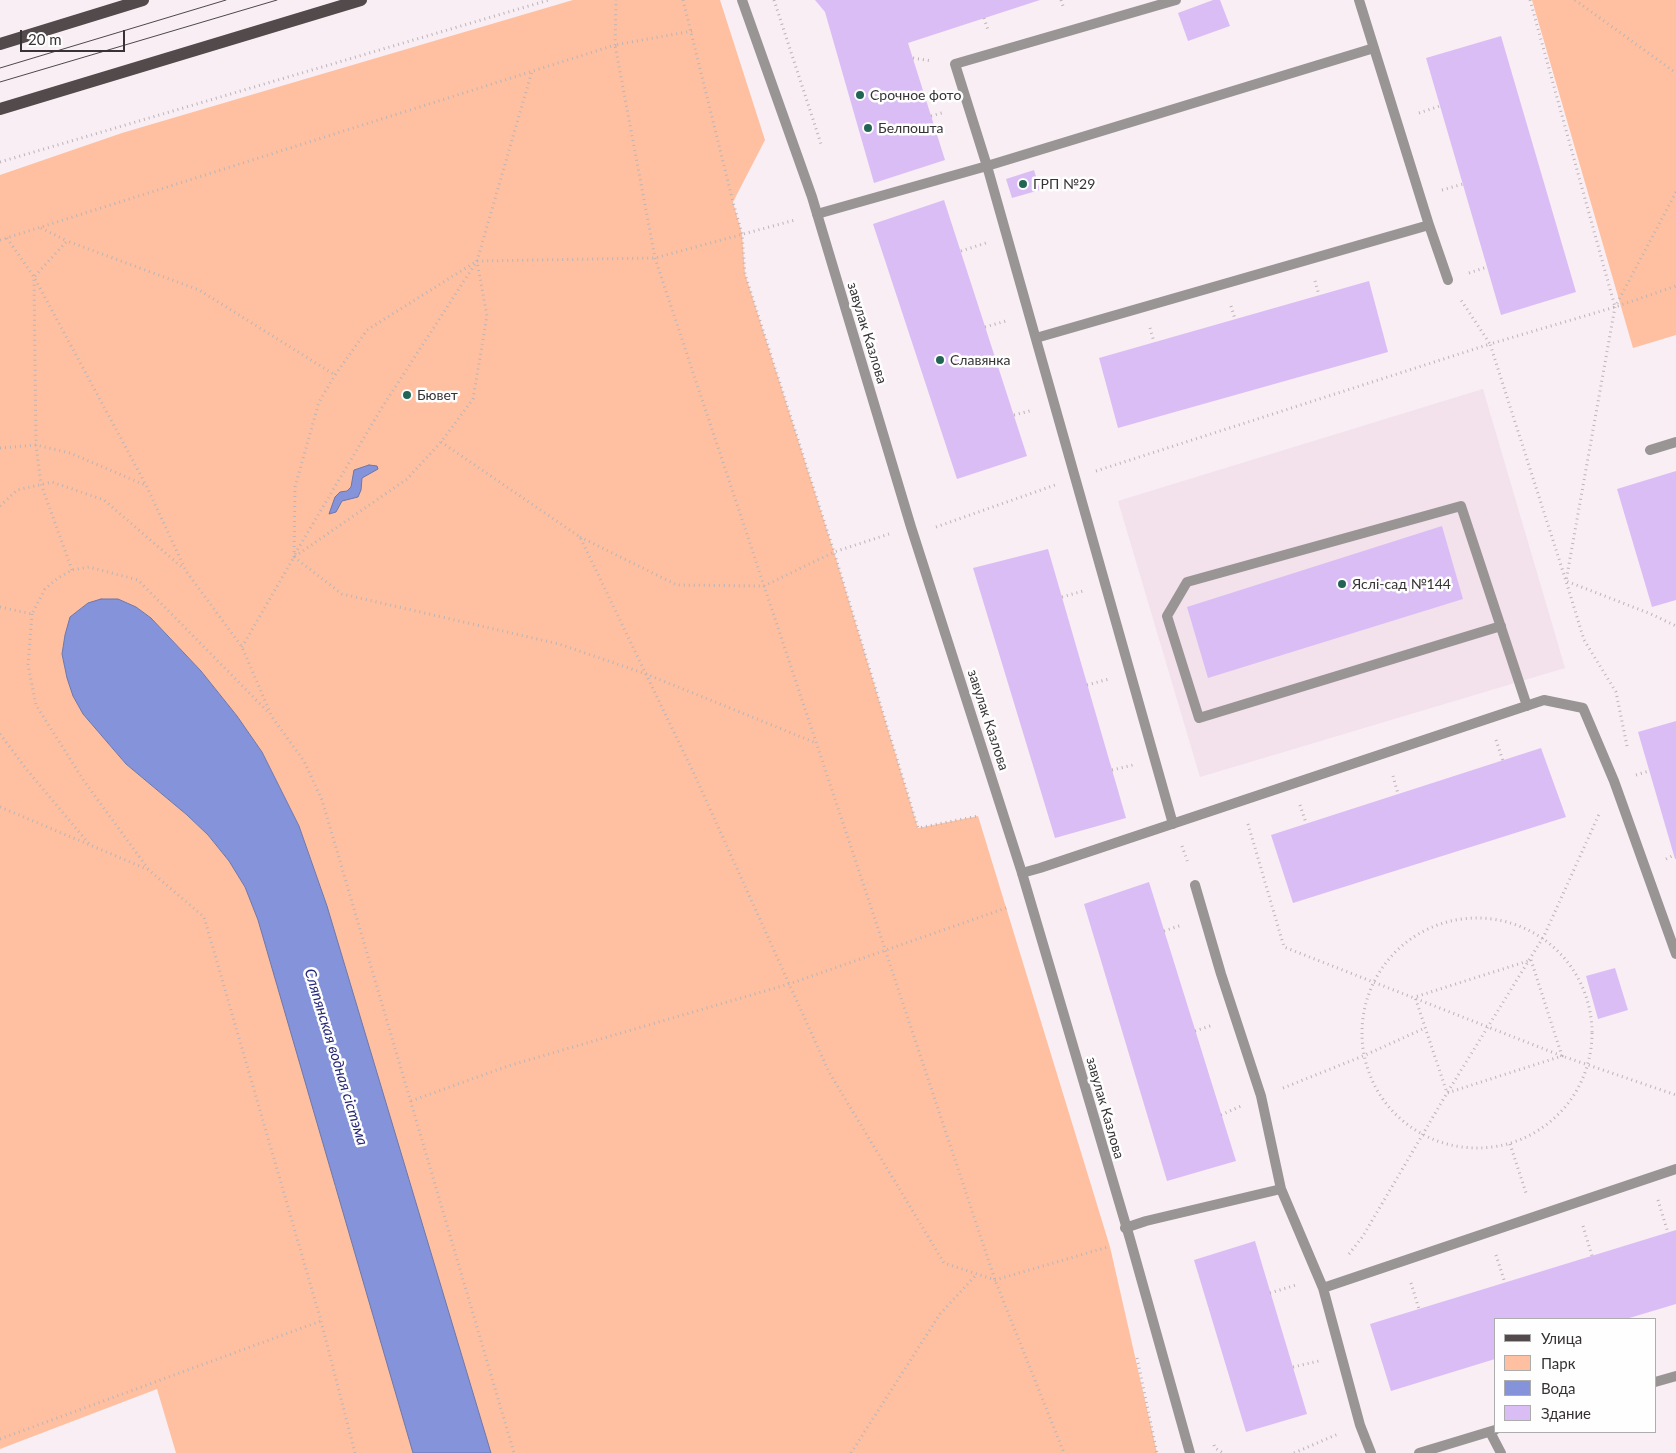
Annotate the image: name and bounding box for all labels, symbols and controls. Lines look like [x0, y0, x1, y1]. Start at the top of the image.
scale bar [22, 20, 128, 52]
text: 20 m [28, 30, 62, 48]
place label: Срочное фото [870, 87, 961, 103]
marker: Срочное фото [854, 89, 866, 101]
place label: Белпошта [878, 120, 944, 136]
marker: Белпошта [862, 122, 874, 134]
place label: ГРП №29 [1033, 176, 1095, 192]
marker: ГРП №29 [1017, 178, 1029, 190]
street label: завулак Казлова [844, 280, 890, 386]
place label: Славянка [950, 352, 1010, 368]
marker: Славянка [934, 354, 946, 366]
place label: Бювет [417, 387, 458, 403]
marker: Бювет [401, 389, 413, 401]
place label: Яслі-сад №144 [1352, 576, 1451, 592]
marker: Яслі-сад №144 [1336, 578, 1348, 590]
street label: завулак Казлова [964, 667, 1012, 773]
water label: Сляпянская водная сістэма [300, 966, 372, 1148]
street label: завулак Казлова [1082, 1055, 1128, 1161]
legend [1494, 1318, 1656, 1433]
text: Улица [1541, 1329, 1582, 1347]
text: Парк [1541, 1354, 1575, 1372]
text: Вода [1541, 1379, 1576, 1397]
text: Здание [1541, 1404, 1591, 1422]

